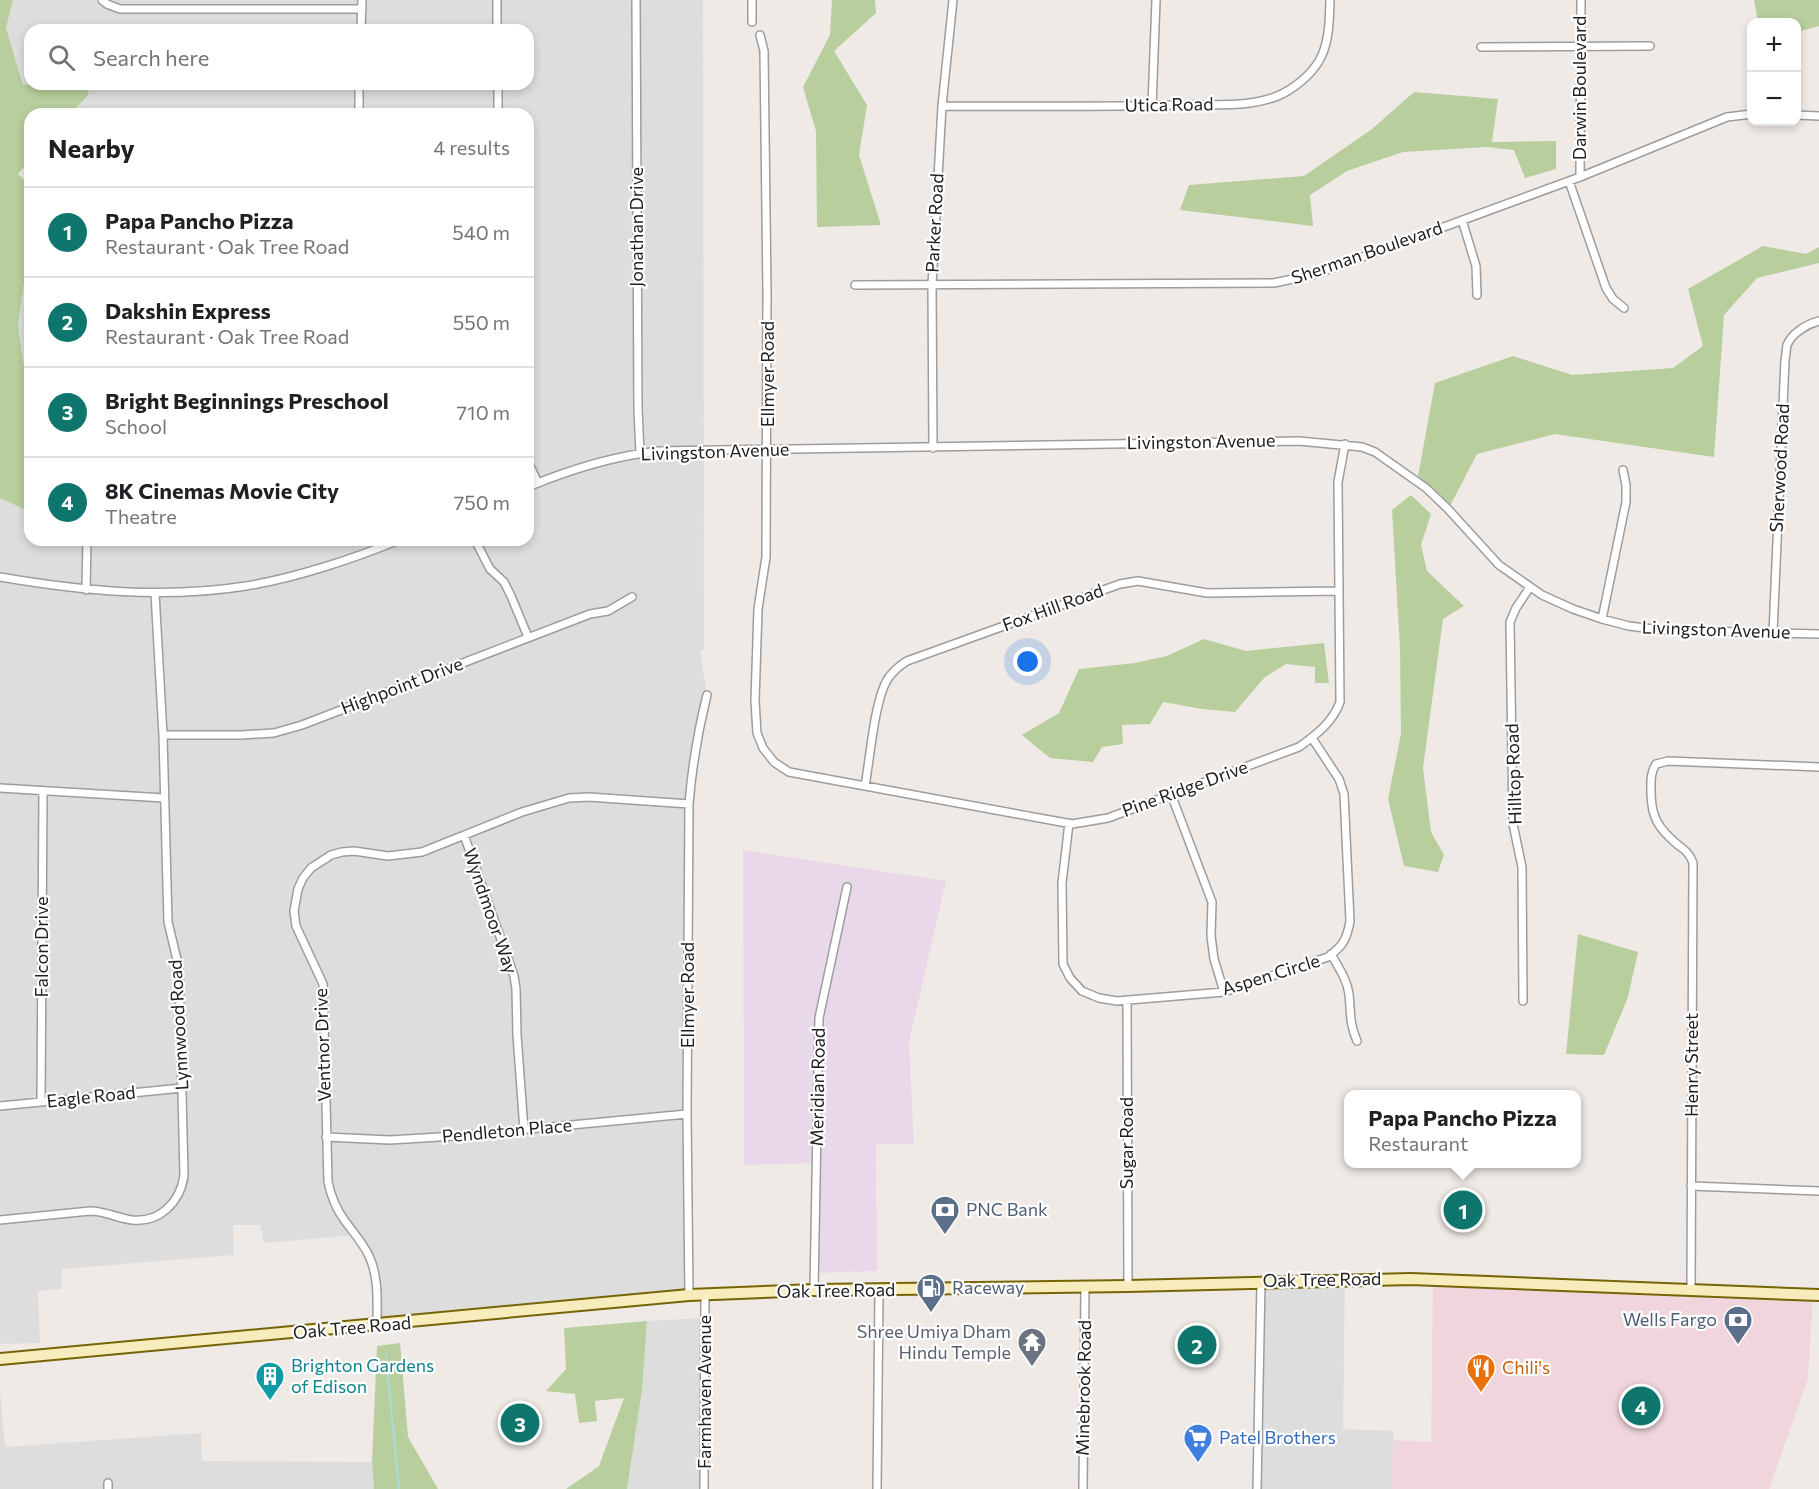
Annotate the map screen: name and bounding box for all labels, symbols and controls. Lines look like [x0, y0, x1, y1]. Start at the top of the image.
street label: Darwin Boulevard [1568, 16, 1590, 160]
map controls [1747, 18, 1801, 126]
button: + [1747, 18, 1801, 72]
search box [24, 24, 534, 90]
icon: search [45, 41, 78, 74]
text: Search here [93, 44, 209, 71]
button: − [1747, 72, 1801, 126]
street label: Utica Road [1124, 92, 1214, 116]
text: Nearby [48, 132, 135, 163]
text: 4 results [433, 135, 510, 159]
street label: Jonathan Drive [625, 167, 647, 287]
street label: Parker Road [920, 173, 948, 273]
text: Papa Pancho Pizza [105, 207, 294, 234]
street label: Sherman Boulevard [1288, 216, 1445, 288]
text: 1 [63, 220, 72, 244]
text: 540 m [452, 220, 510, 244]
text: Restaurant · Oak Tree Road [105, 234, 349, 258]
text: Dakshin Express [105, 297, 271, 324]
text: 2 [62, 310, 73, 334]
text: 550 m [453, 310, 510, 334]
street label: Ellmyer Road [756, 321, 778, 427]
text: Restaurant · Oak Tree Road [105, 324, 349, 348]
text: Bright Beginnings Preschool [105, 387, 389, 414]
text: 3 [62, 400, 73, 424]
text: 710 m [457, 400, 510, 424]
street label: Sherwood Road [1765, 403, 1793, 533]
text: School [105, 414, 167, 438]
street label: Livingston Avenue [1126, 429, 1276, 453]
street label: Livingston Avenue [640, 437, 790, 465]
text: 8K Cinemas Movie City [105, 477, 339, 504]
text: 4 [61, 490, 74, 514]
text: 750 m [454, 490, 510, 514]
text: Theatre [105, 504, 177, 528]
street label: Fox Hill Road [999, 579, 1106, 636]
street label: Livingston Avenue [1641, 615, 1791, 643]
your location [1013, 647, 1042, 676]
street label: Highpoint Drive [338, 652, 466, 718]
street label: Hilltop Road [1500, 723, 1526, 825]
street label: Pine Ridge Drive [1119, 755, 1251, 821]
street label: Wyndmoor Way [459, 845, 523, 976]
street label: Falcon Drive [30, 897, 52, 997]
street label: Ellmyer Road [676, 942, 698, 1048]
street label: Aspen Circle [1219, 949, 1322, 999]
street label: Lynnwood Road [164, 959, 192, 1091]
street label: Ventnor Drive [309, 988, 335, 1102]
street label: Henry Street [1680, 1013, 1702, 1117]
street label: Meridian Road [805, 1027, 829, 1147]
street label: Eagle Road [45, 1080, 137, 1112]
popup [1344, 1090, 1581, 1168]
street label: Sugar Road [1115, 1097, 1137, 1189]
text: Papa Pancho Pizza [1368, 1104, 1557, 1131]
street label: Pendleton Place [441, 1113, 573, 1147]
text: Restaurant [1368, 1131, 1468, 1155]
pin: 1 [1444, 1188, 1482, 1232]
bank icon: PNC Bank [929, 1194, 961, 1236]
place label: PNC Bank [966, 1198, 1048, 1220]
street label: Oak Tree Road [1262, 1267, 1382, 1291]
fuel station icon: Raceway [915, 1272, 947, 1314]
place label: Raceway [952, 1276, 1024, 1298]
street label: Oak Tree Road [776, 1278, 896, 1302]
bank icon: Wells Fargo [1722, 1304, 1754, 1346]
place label: Wells Fargo [1623, 1308, 1717, 1330]
street label: Oak Tree Road [292, 1311, 412, 1343]
street label: Farmhaven Avenue [693, 1315, 715, 1469]
place label: Shree Umiya Dham Hindu Temple [857, 1320, 1011, 1363]
street label: Minebrook Road [1071, 1320, 1095, 1456]
pin: 2 [1178, 1322, 1216, 1368]
temple icon: Shree Umiya Dham Hindu Temple [1016, 1326, 1048, 1368]
restaurant icon: Chili's [1465, 1352, 1497, 1394]
place label: Brighton Gardens of Edison [291, 1354, 434, 1397]
place label: Chili's [1502, 1356, 1550, 1378]
building icon: Brighton Gardens of Edison [254, 1360, 286, 1402]
pin: 4 [1622, 1384, 1660, 1428]
pin: 3 [500, 1400, 540, 1446]
supermarket icon: Patel Brothers [1182, 1422, 1214, 1464]
place label: Patel Brothers [1219, 1426, 1336, 1448]

